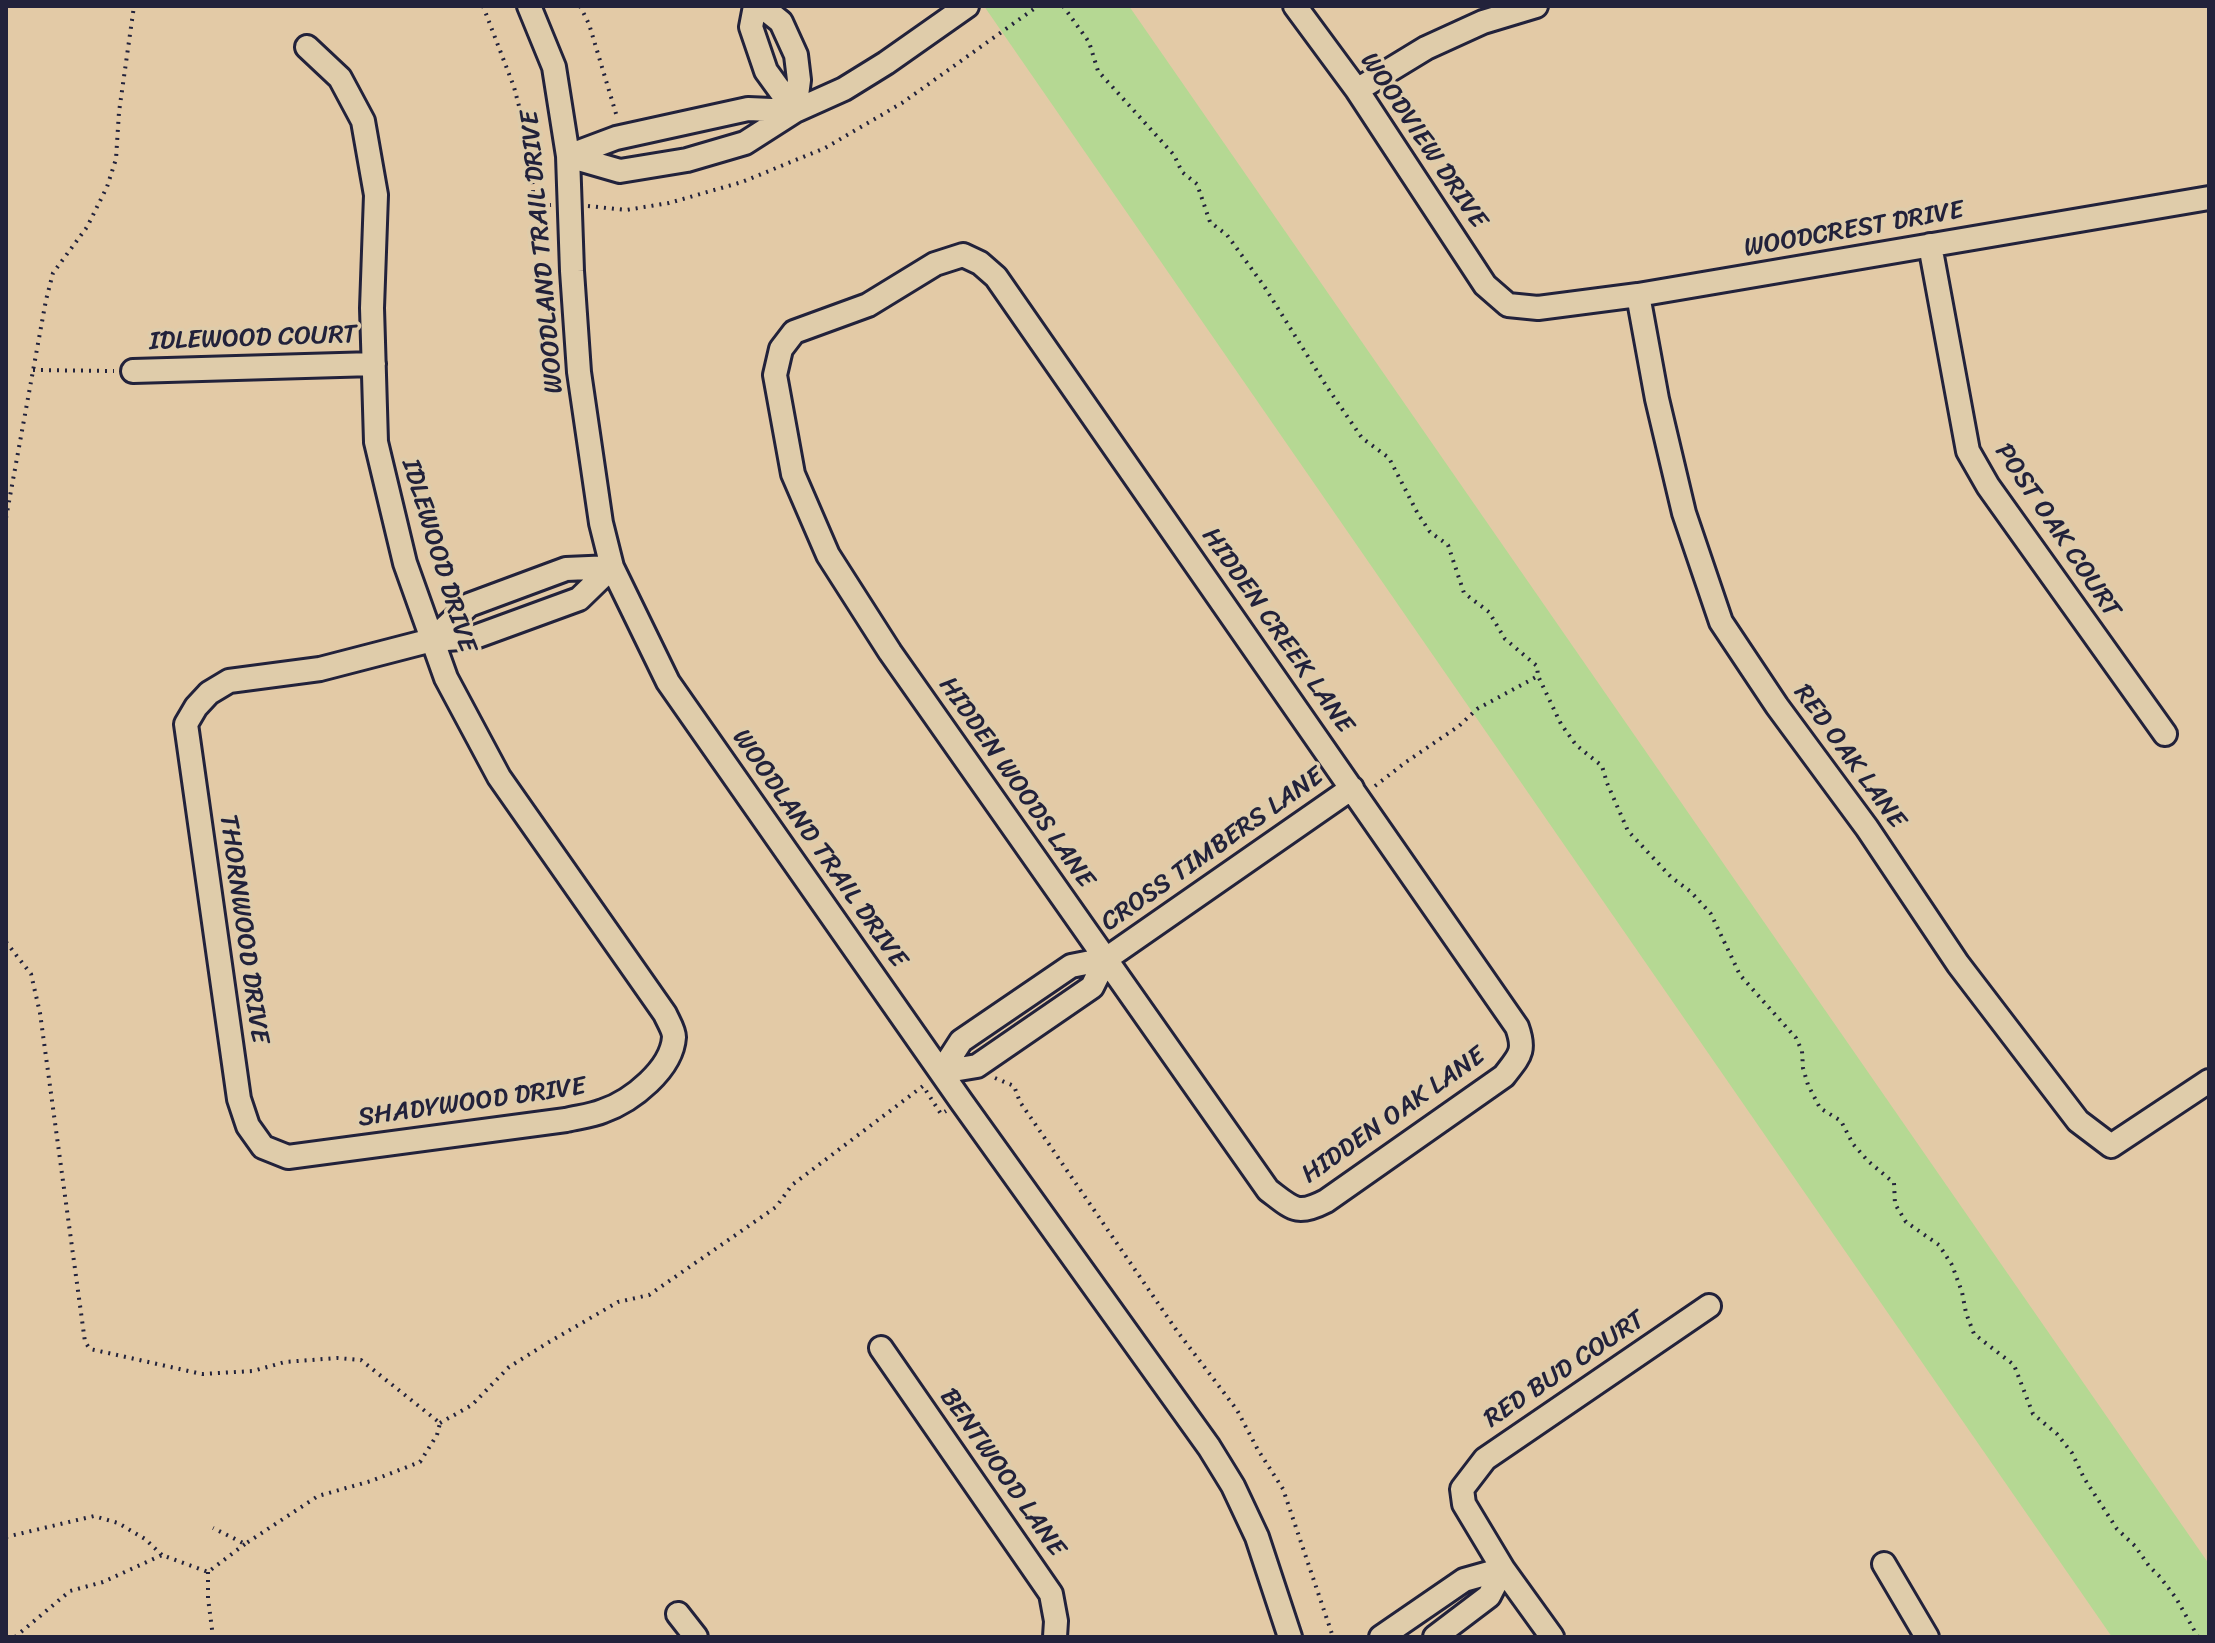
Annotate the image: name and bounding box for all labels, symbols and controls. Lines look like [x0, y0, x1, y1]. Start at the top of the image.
street label: WOODVIEW DRIVE [1353, 47, 1493, 235]
street label: WOODLAND TRAIL DRIVE [515, 109, 571, 395]
street label: WOODCREST DRIVE [1742, 195, 1966, 265]
street label: IDLEWOOD COURT [149, 320, 357, 358]
street label: POST OAK COURT [1987, 438, 2127, 624]
street label: IDLEWOOD DRIVE [394, 456, 482, 656]
street label: HIDDEN CREEK LANE [1194, 522, 1360, 740]
street label: HIDDEN WOODS LANE [931, 671, 1101, 895]
street label: RED OAK LANE [1786, 679, 1912, 835]
street label: WOODLAND TRAIL DRIVE [725, 724, 913, 974]
street label: CROSS TIMBERS LANE [1096, 761, 1330, 939]
street label: THORNWOOD DRIVE [211, 812, 275, 1046]
street label: HIDDEN OAK LANE [1296, 1041, 1492, 1191]
street label: SHADYWOOD DRIVE [356, 1072, 588, 1134]
street label: RED BUD COURT [1479, 1305, 1651, 1435]
street label: BENTWOOD LANE [932, 1383, 1072, 1563]

